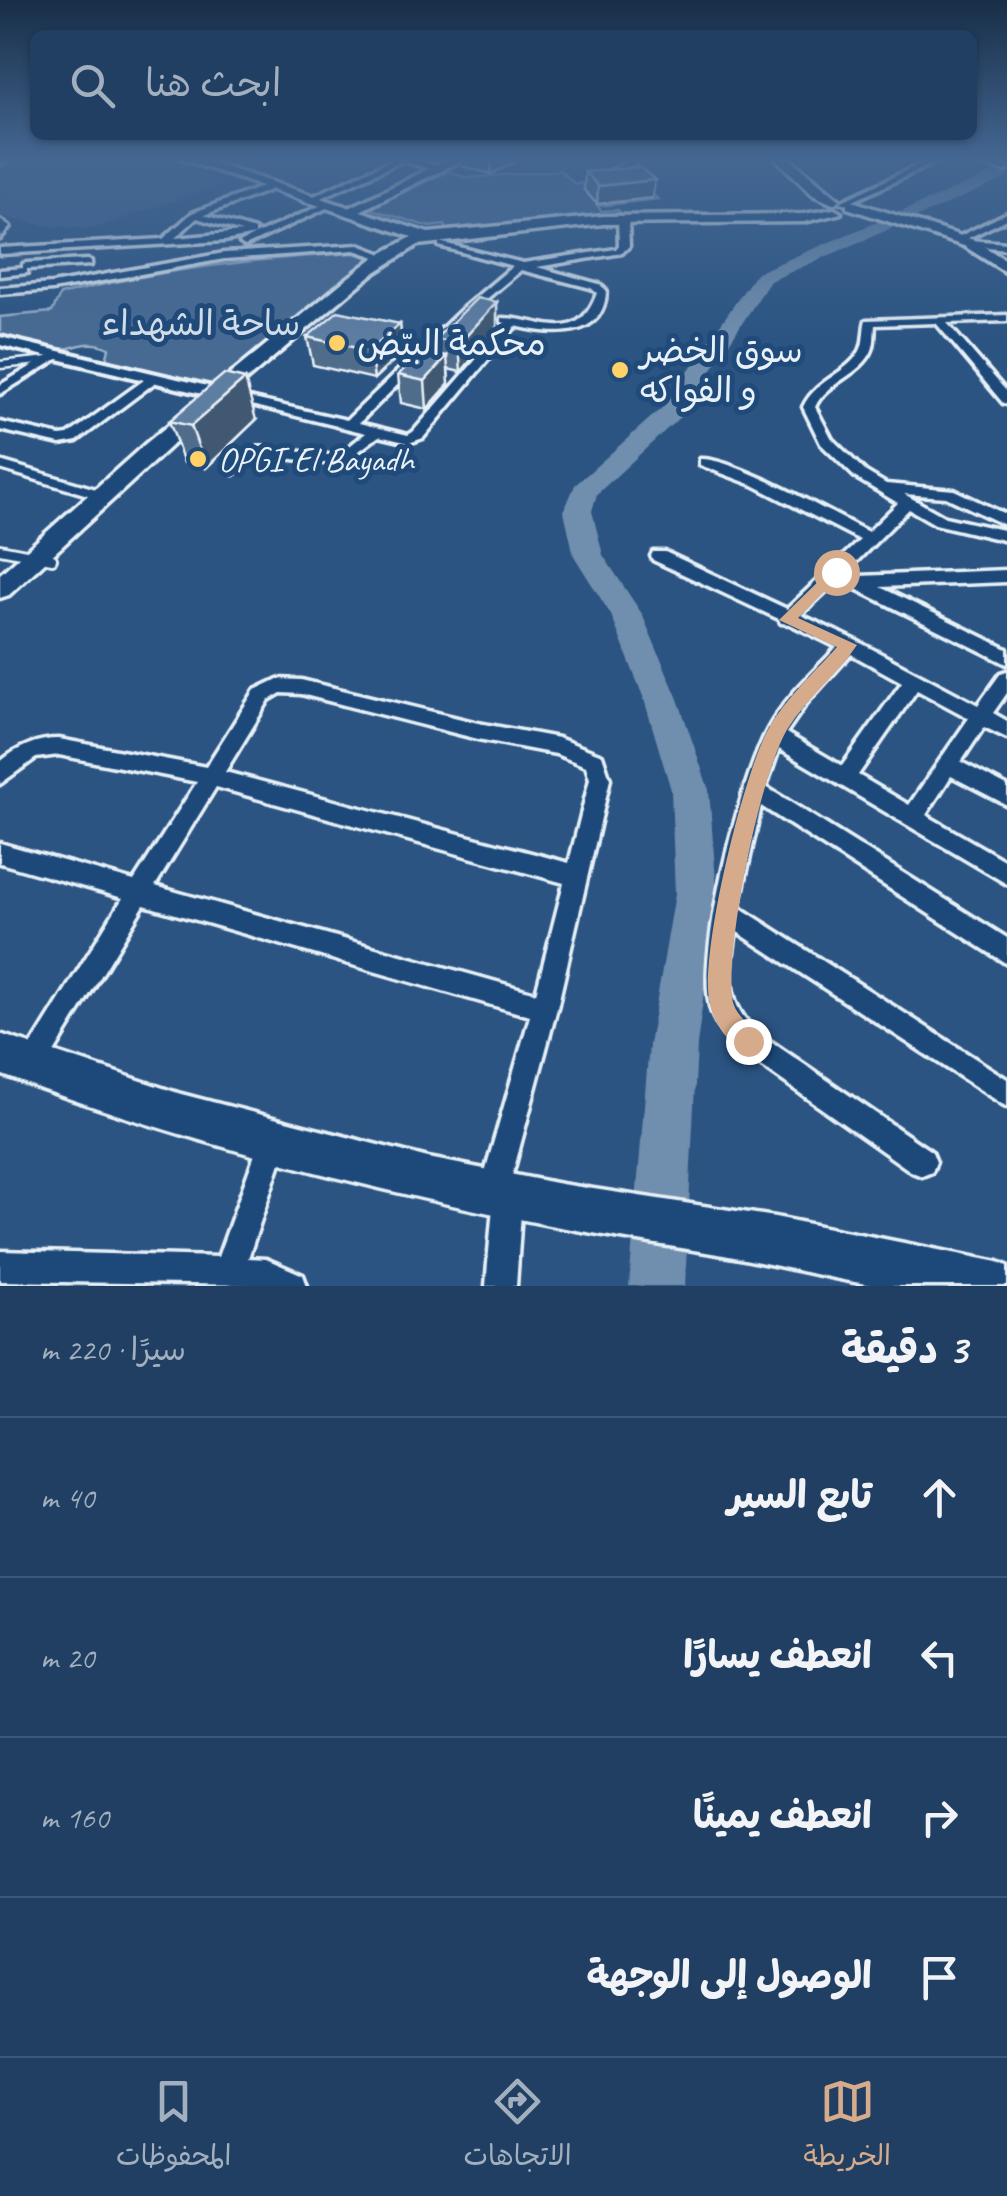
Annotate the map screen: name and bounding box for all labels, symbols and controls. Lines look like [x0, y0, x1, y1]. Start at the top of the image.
search box [30, 30, 977, 140]
icon: search [65, 58, 120, 113]
text: ابحث هنا [145, 60, 281, 107]
park label: ساحة الشهداء [102, 301, 300, 346]
place label: محكمة البيّض [357, 321, 546, 366]
place label: سوق الخضر و الفواكه [637, 328, 803, 413]
marker: محكمة البيّض [326, 332, 348, 354]
marker: سوق الخضر و الفواكه [609, 359, 631, 381]
place label: OPGI El Bayadh [218, 437, 416, 482]
marker: OPGI El Bayadh [187, 448, 209, 470]
route start [814, 550, 860, 596]
route end [726, 1019, 772, 1065]
text: 3 دقيقة [841, 1323, 967, 1376]
text: سيرًا · 220 m [40, 1329, 186, 1370]
icon: ahead [912, 1470, 967, 1525]
text: تابع السير [727, 1472, 872, 1519]
text: 40 m [40, 1477, 94, 1518]
icon: left [912, 1630, 967, 1685]
text: انعطف يسارًا [683, 1632, 872, 1679]
text: 20 m [40, 1637, 94, 1678]
icon: right [912, 1790, 967, 1845]
text: انعطف يمينًا [693, 1792, 872, 1839]
text: 160 m [40, 1797, 109, 1838]
icon: arrive [912, 1950, 967, 2005]
text: الوصول إلى الوجهة [586, 1952, 872, 1999]
tab: المحفوظات [116, 2074, 231, 2180]
tab: الاتجاهات [463, 2074, 572, 2180]
tab: الخريطة [804, 2074, 891, 2180]

